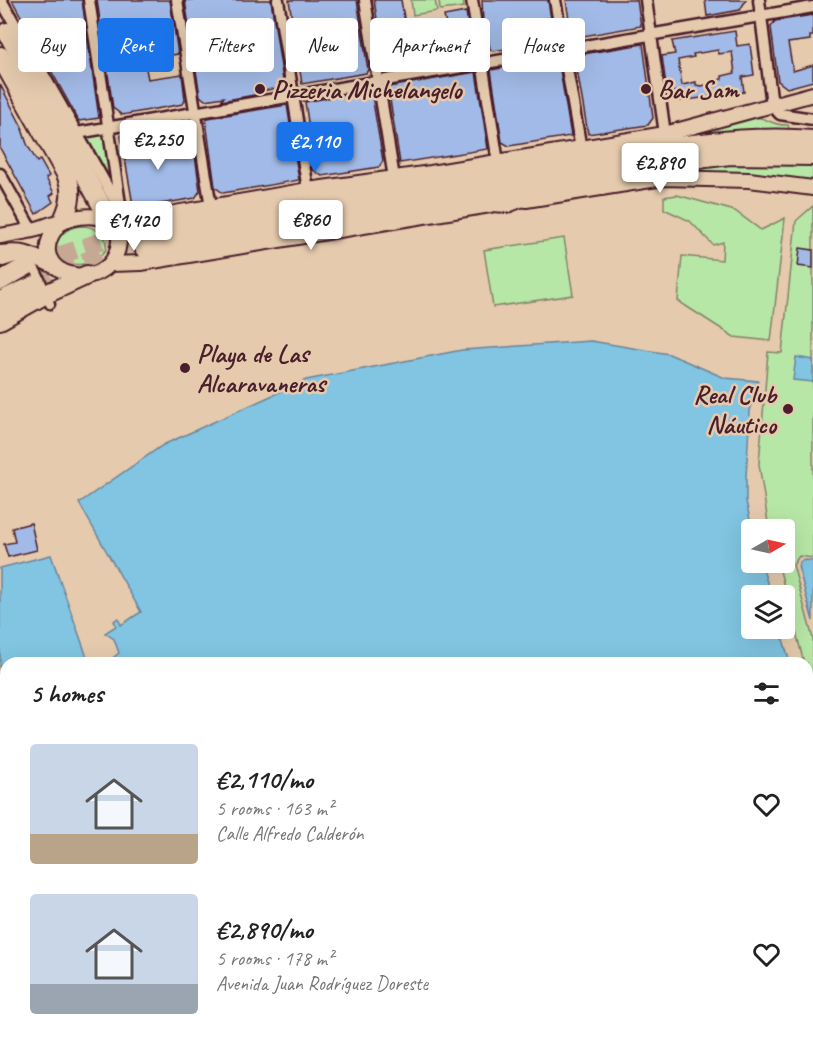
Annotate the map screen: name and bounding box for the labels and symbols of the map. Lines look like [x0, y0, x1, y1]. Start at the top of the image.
place label: Pizzeria Michelangelo [272, 73, 463, 106]
place label: Bar Sam [658, 73, 740, 106]
marker: Pizzeria Michelangelo [253, 82, 267, 96]
marker: Bar Sam [639, 82, 653, 96]
pin: €2,250 [109, 120, 207, 171]
pin: €2,110 [266, 122, 364, 173]
pin: €2,890 [611, 143, 709, 194]
pin: €860 [275, 200, 347, 251]
pin: €1,420 [85, 201, 183, 252]
place label: Playa de Las Alcaravaneras [197, 337, 328, 400]
marker: Playa de Las Alcaravaneras [178, 361, 192, 375]
place label: Real Club Náutico [693, 378, 778, 441]
marker: Real Club Náutico [781, 402, 795, 416]
north arrow [741, 519, 795, 573]

